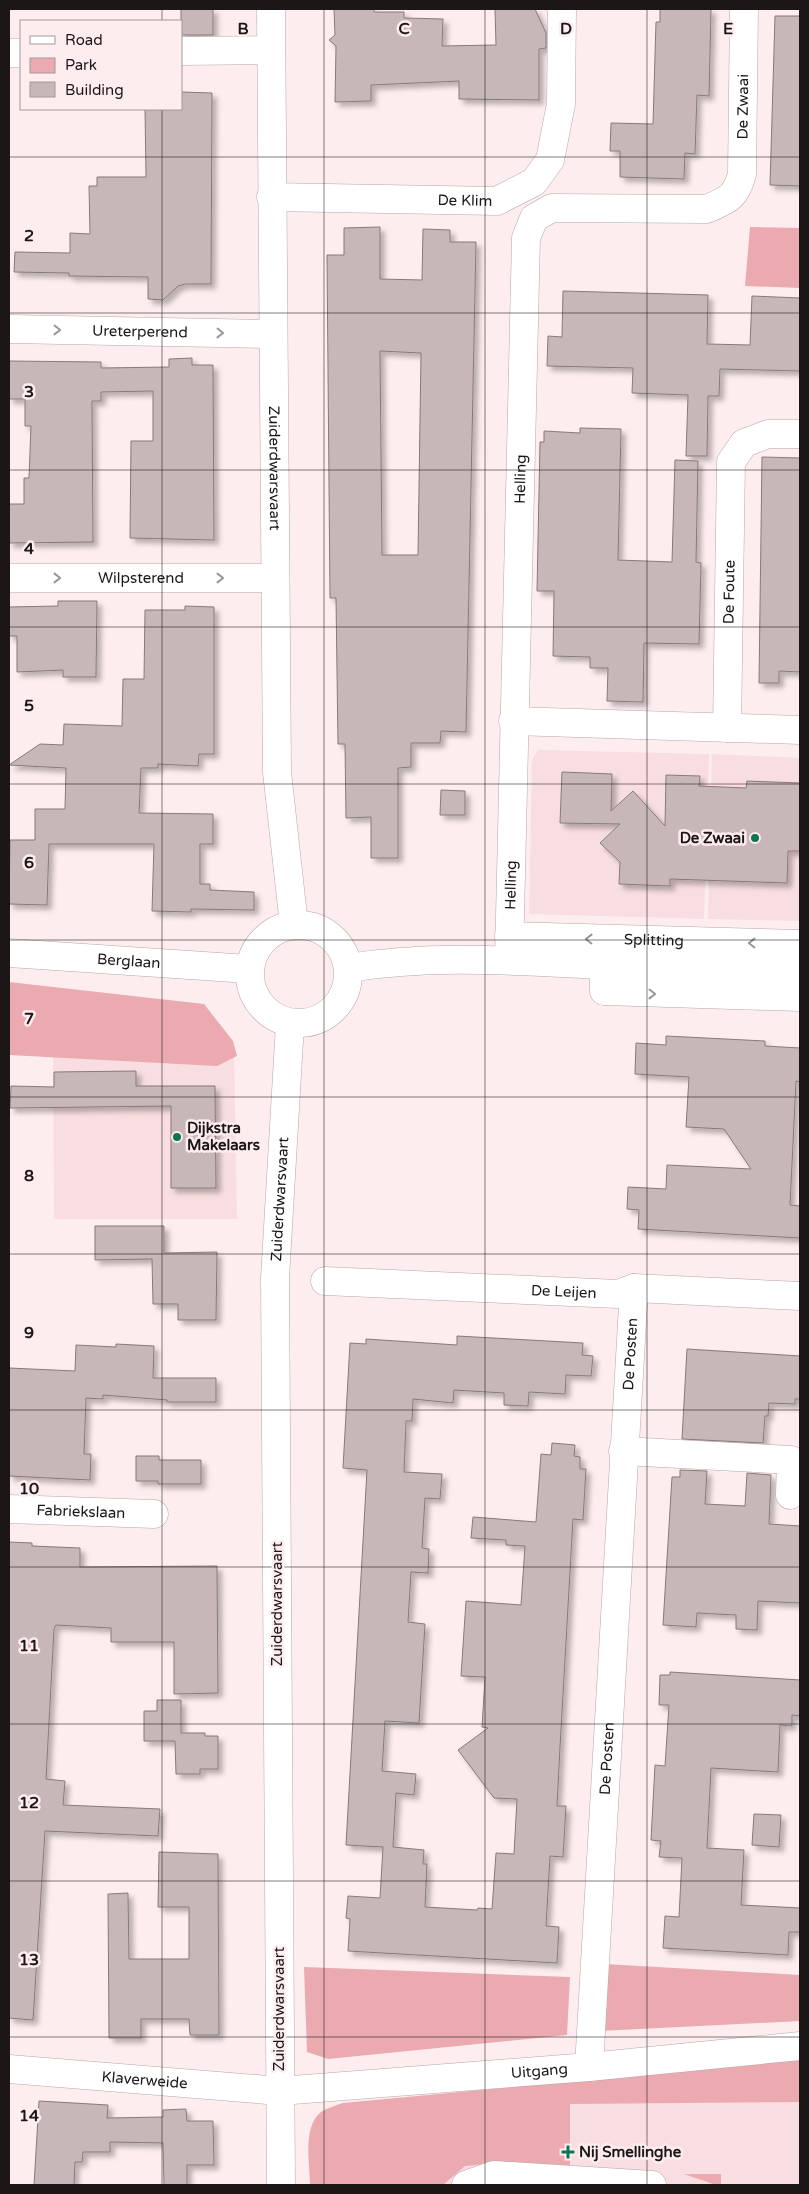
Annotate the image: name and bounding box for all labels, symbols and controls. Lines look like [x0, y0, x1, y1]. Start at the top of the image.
text: B [237, 19, 249, 39]
text: C [398, 19, 410, 39]
text: D [560, 19, 572, 39]
text: E [723, 19, 733, 39]
legend [20, 20, 182, 110]
text: Road [65, 31, 103, 49]
text: Park [65, 56, 97, 74]
street label: De Zwaai [733, 74, 752, 139]
text: Building [65, 81, 124, 99]
street label: De Klim [437, 191, 492, 210]
text: 2 [24, 226, 34, 246]
street label: Ureterperend [92, 322, 188, 341]
one-way arrow [54, 324, 62, 335]
one-way arrow [216, 327, 224, 338]
text: 3 [24, 382, 34, 402]
street label: Zuiderdwarsvaart [265, 406, 284, 531]
street label: Helling [511, 454, 530, 504]
text: 4 [24, 539, 34, 559]
street label: De Foute [720, 560, 739, 624]
street label: Wilpsterend [98, 569, 184, 587]
one-way arrow [54, 573, 62, 583]
one-way arrow [216, 573, 224, 583]
text: 5 [24, 696, 34, 716]
place label: De Zwaai [680, 829, 745, 847]
marker: De Zwaai [749, 832, 761, 844]
text: 6 [24, 853, 34, 873]
street label: Helling [501, 860, 520, 910]
street label: Splitting [624, 930, 684, 950]
one-way arrow [585, 934, 592, 944]
one-way arrow [747, 938, 755, 948]
street label: Berglaan [96, 950, 161, 972]
one-way arrow [649, 989, 657, 999]
text: 7 [24, 1009, 34, 1029]
place label: Dijkstra Makelaars [187, 1119, 260, 1154]
marker: Dijkstra Makelaars [171, 1131, 183, 1143]
street label: Zuiderdwarsvaart [267, 1136, 292, 1262]
text: 8 [24, 1166, 34, 1186]
street label: De Leijen [531, 1281, 597, 1302]
street label: De Posten [619, 1317, 641, 1391]
text: 9 [24, 1323, 34, 1343]
text: 10 [19, 1479, 39, 1499]
street label: Fabriekslaan [36, 1501, 126, 1522]
street label: Zuiderdwarsvaart [268, 1541, 286, 1666]
text: 11 [19, 1636, 39, 1656]
street label: De Posten [596, 1722, 618, 1795]
text: 12 [19, 1793, 39, 1813]
street label: Zuiderdwarsvaart [270, 1946, 288, 2071]
text: 13 [19, 1950, 39, 1970]
street label: Uitgang [510, 2060, 568, 2082]
street label: Klaverweide [101, 2068, 188, 2092]
text: 14 [19, 2106, 39, 2126]
place label: Nij Smellinghe [579, 2143, 682, 2162]
marker: Nij Smellinghe [561, 2145, 575, 2159]

